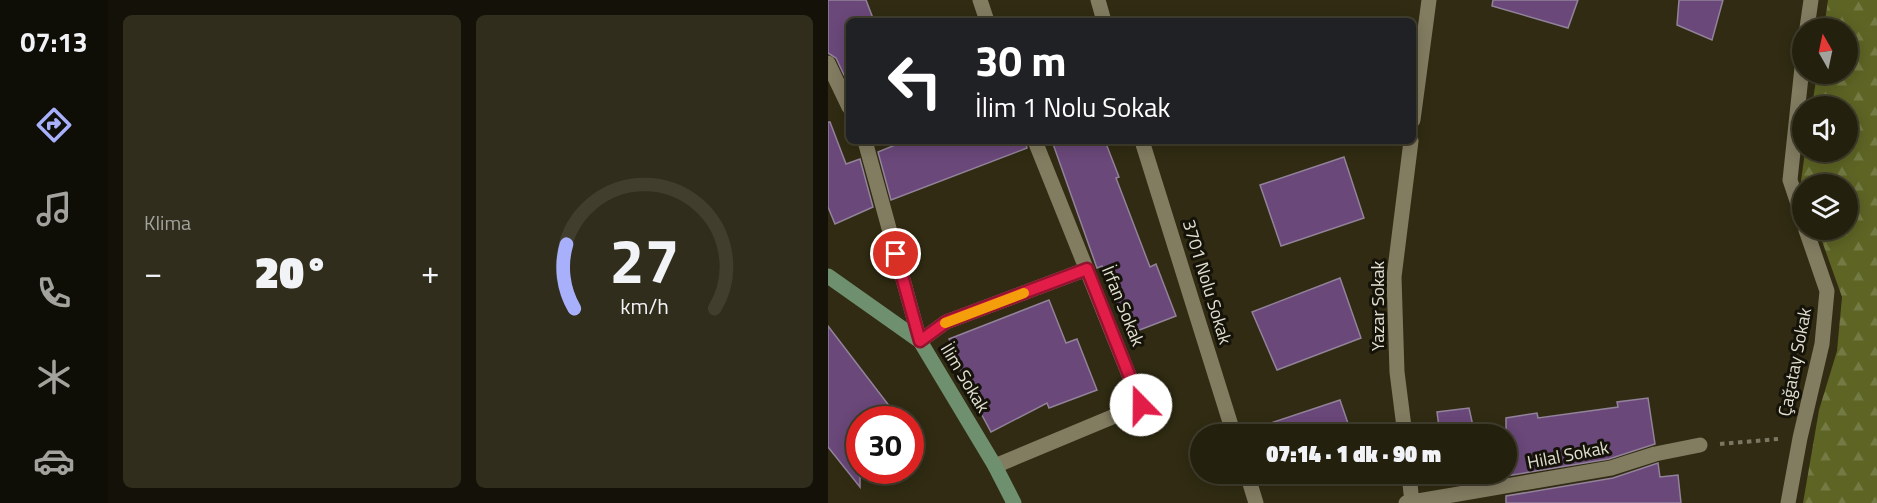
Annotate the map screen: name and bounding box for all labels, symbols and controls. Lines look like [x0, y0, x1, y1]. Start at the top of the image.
north arrow [1792, 18, 1858, 84]
map controls [1792, 18, 1858, 240]
text: 07:13 [20, 21, 88, 62]
text: 30 m [975, 28, 1067, 92]
icon: left [876, 42, 954, 120]
text: İlim 1 Nolu Sokak [975, 86, 1170, 127]
button: sound [1792, 96, 1858, 162]
icon: directions [33, 104, 75, 146]
button: layers [1792, 174, 1858, 240]
icon: music [33, 188, 75, 230]
text: Klima [144, 207, 191, 238]
text: 27 [609, 212, 679, 307]
street label: 3701 Nolu Sokak [1176, 216, 1239, 348]
pin [870, 228, 921, 279]
text: 20° [255, 237, 329, 305]
icon: arrive [879, 237, 912, 270]
text: − [144, 247, 162, 297]
text: + [421, 247, 439, 297]
street label: Yazar Sokak [1364, 260, 1391, 351]
street label: İrfan Sokak [1095, 261, 1152, 350]
icon: phone [33, 272, 75, 314]
text: km/h [620, 290, 669, 322]
street label: Çağatay Sokak [1771, 305, 1818, 419]
street label: İlim Sokak [934, 338, 997, 418]
icon: climate [33, 356, 75, 398]
position arrow [1109, 373, 1173, 437]
speed limit sign: 30 [846, 406, 924, 484]
street label: Hilal Sokak [1525, 433, 1612, 476]
text: 07:14 · 1 dk · 90 m [1266, 437, 1441, 471]
icon: car [33, 440, 75, 482]

